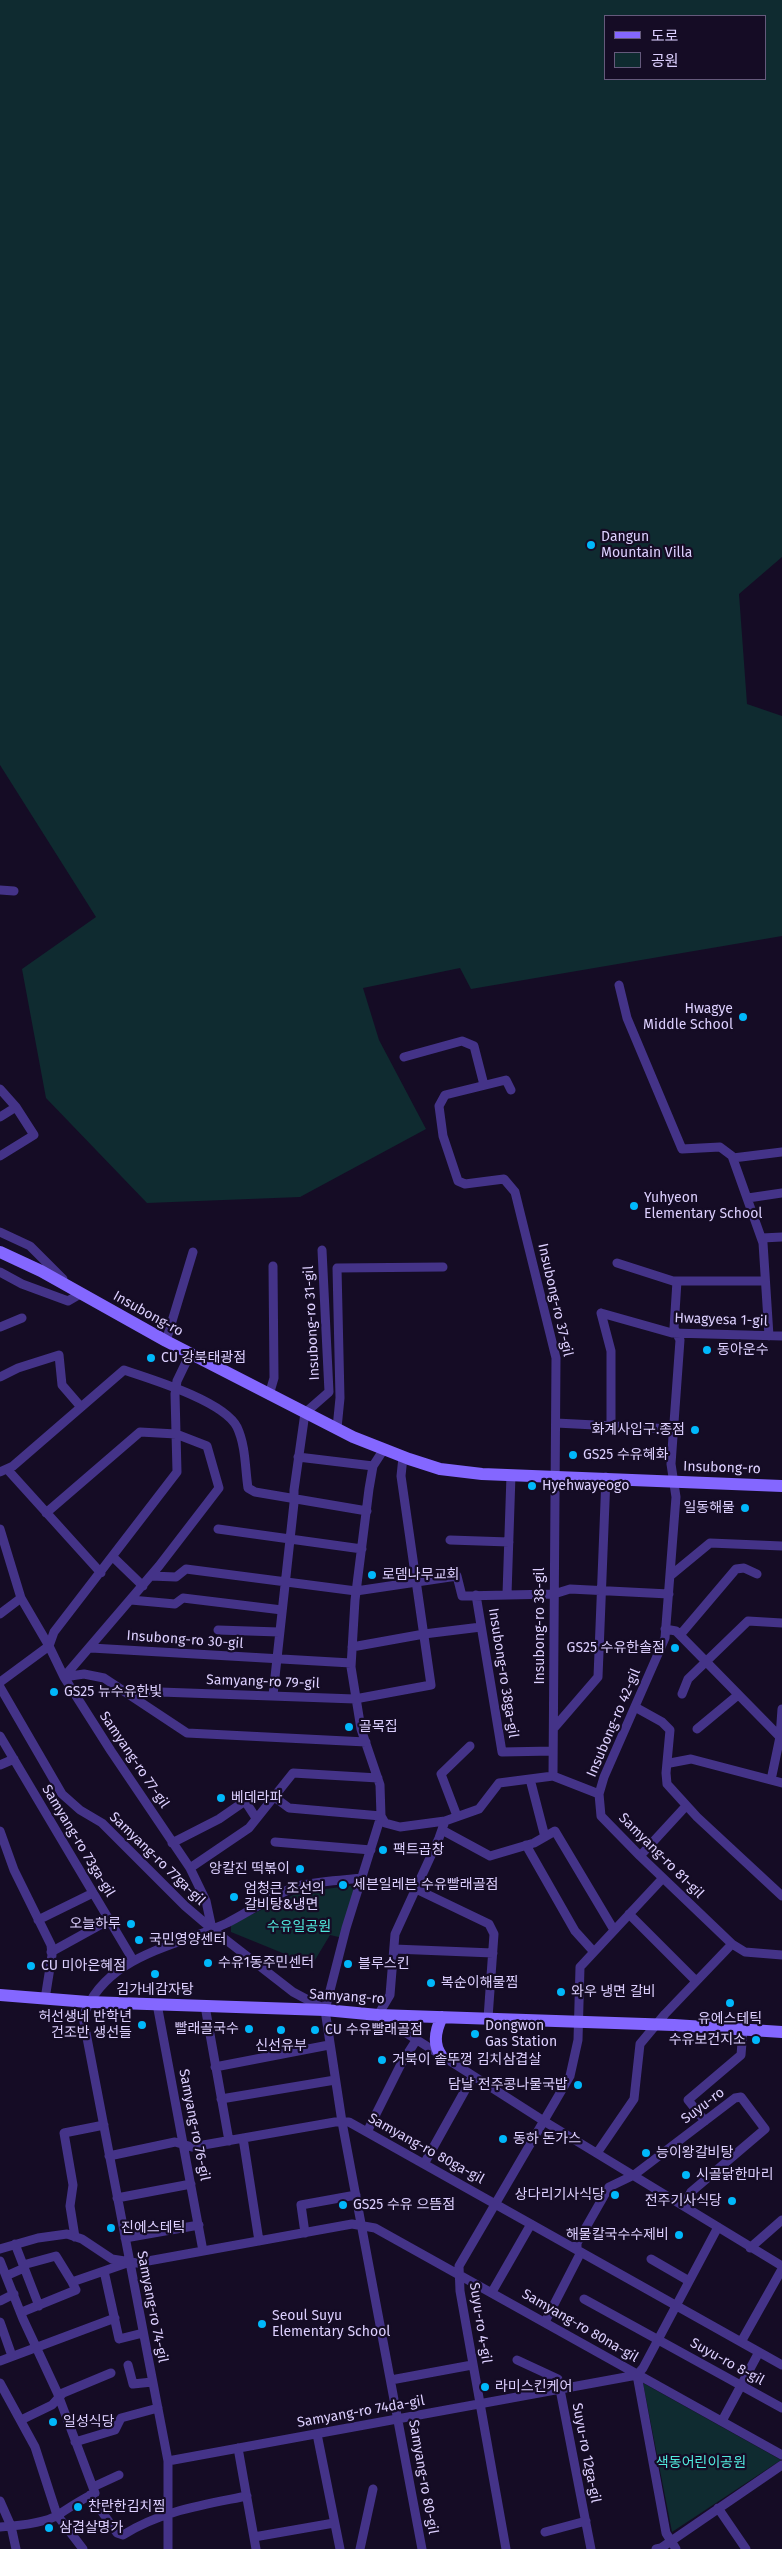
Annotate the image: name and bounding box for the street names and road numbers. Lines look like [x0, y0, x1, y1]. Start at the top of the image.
street label: Insubong-ro 37-gil [534, 1242, 576, 1358]
street label: Insubong-ro 31-gil [301, 1265, 323, 1381]
street label: Insubong-ro [110, 1288, 186, 1340]
street label: Hwagyesa 1-gil [674, 1310, 768, 1330]
street label: Insubong-ro [683, 1458, 761, 1478]
street label: Insubong-ro 38-gil [532, 1567, 548, 1685]
street label: Insubong-ro 38ga-gil [484, 1607, 522, 1739]
street label: Insubong-ro 30-gil [126, 1628, 244, 1652]
street label: Insubong-ro 42-gil [584, 1666, 644, 1780]
street label: Samyang-ro 79-gil [206, 1672, 320, 1692]
street label: Samyang-ro 77-gil [96, 1709, 172, 1811]
street label: Samyang-ro 73ga-gil [38, 1782, 118, 1900]
street label: Samyang-ro 77ga-gil [106, 1809, 208, 1909]
street label: Samyang-ro 81-gil [615, 1810, 707, 1902]
street label: Samyang-ro [309, 1986, 385, 2008]
street label: Samyang-ro 76-gil [175, 2068, 213, 2182]
street label: Suyu-ro [678, 2084, 728, 2128]
street label: Samyang-ro 80ga-gil [365, 2110, 487, 2188]
street label: Samyang-ro 74-gil [133, 2250, 171, 2364]
street label: Suyu-ro 4-gil [465, 2281, 495, 2365]
street label: Samyang-ro 80na-gil [519, 2286, 641, 2366]
street label: Suyu-ro 8-gil [687, 2335, 767, 2389]
street label: Samyang-ro 74da-gil [296, 2393, 426, 2431]
street label: Suyu-ro 12ga-gil [568, 2402, 604, 2504]
street label: Samyang-ro 80-gil [405, 2419, 441, 2535]

